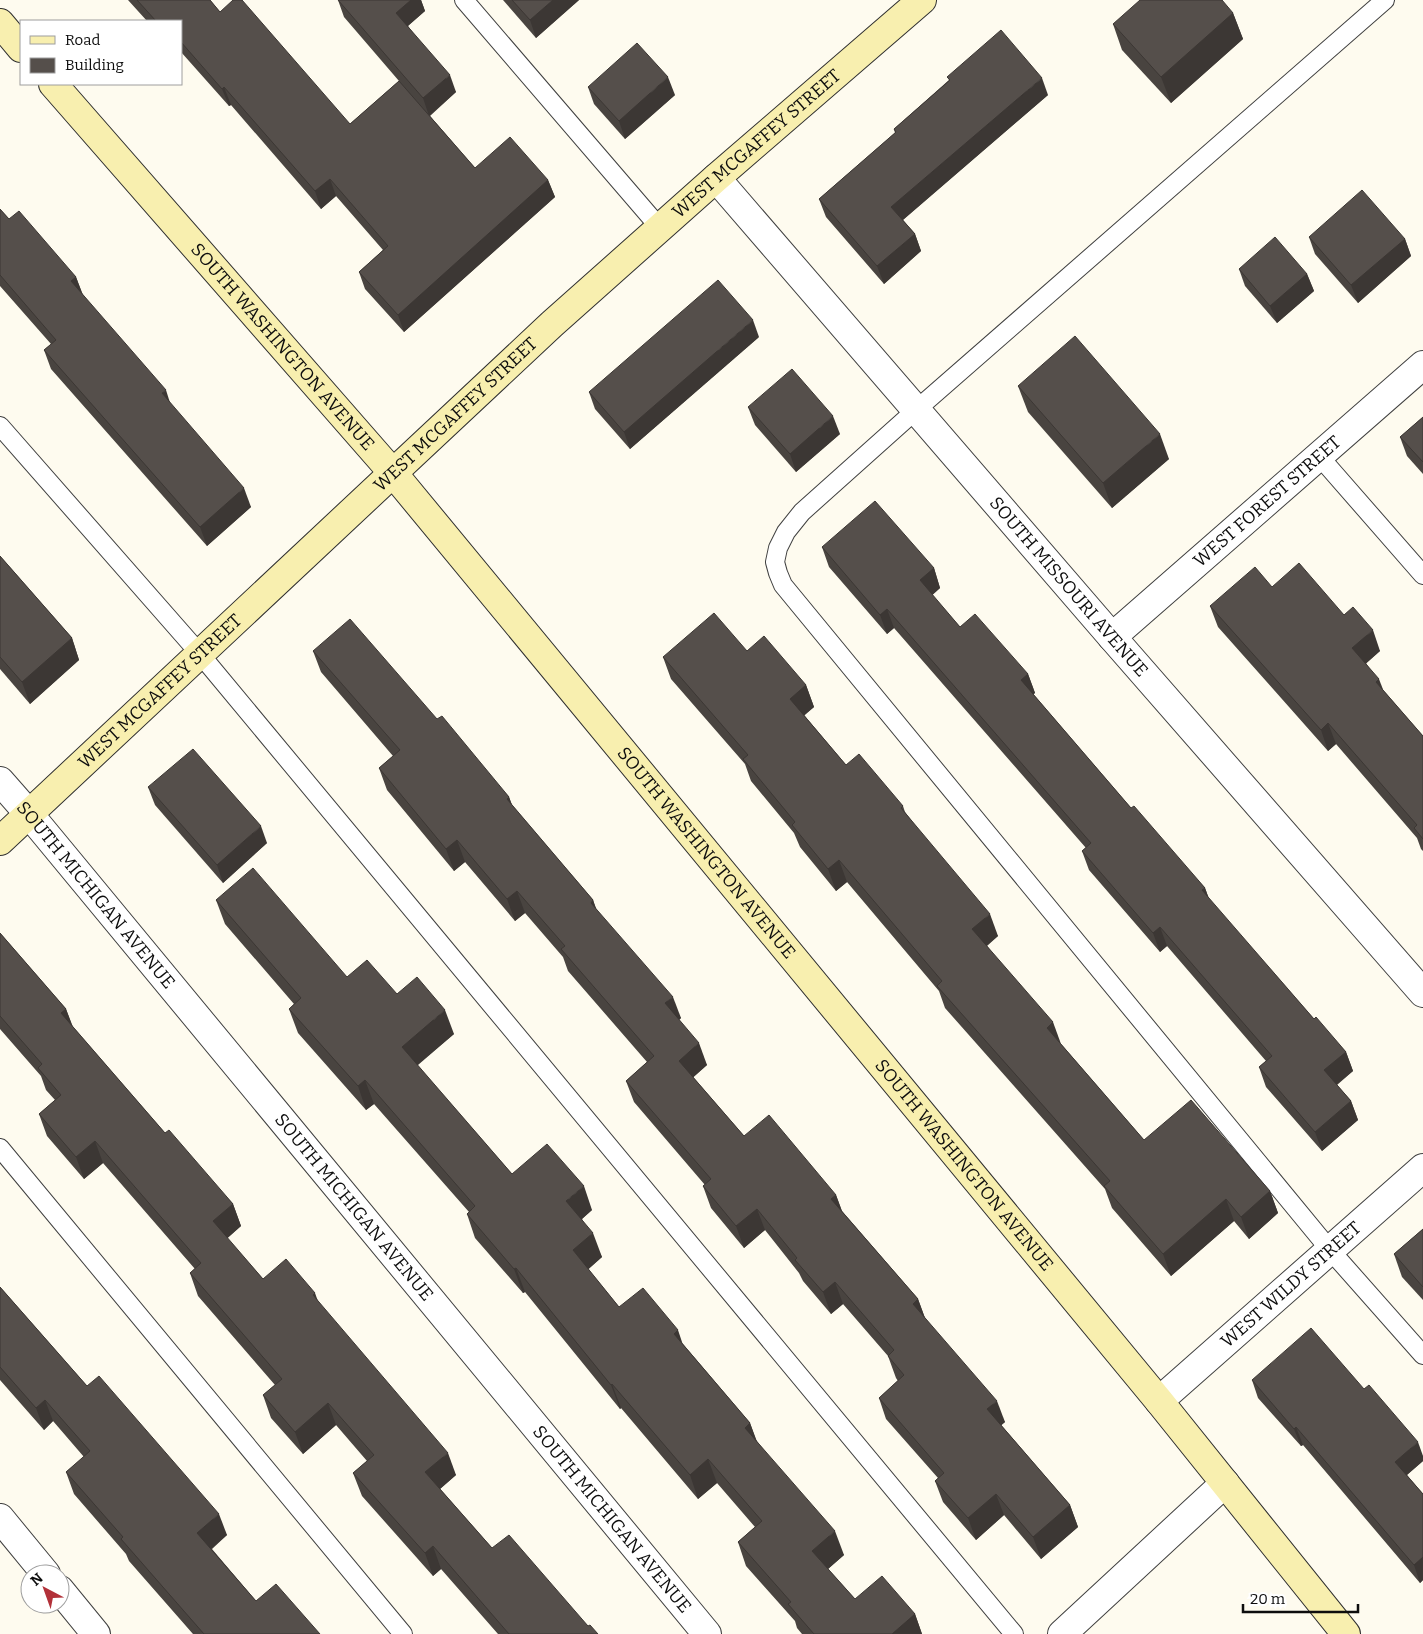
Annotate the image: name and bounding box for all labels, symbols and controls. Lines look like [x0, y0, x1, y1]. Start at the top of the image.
legend [20, 20, 182, 85]
text: Road [65, 31, 100, 49]
text: Building [65, 56, 124, 74]
street label: WEST MCGAFFEY STREET [668, 64, 845, 223]
street label: SOUTH WASHINGTON AVENUE [186, 239, 379, 455]
street label: WEST MCGAFFEY STREET [369, 332, 542, 496]
street label: WEST FOREST STREET [1189, 431, 1346, 572]
street label: SOUTH MISSOURI AVENUE [985, 492, 1153, 681]
street label: WEST MCGAFFEY STREET [74, 609, 246, 773]
street label: SOUTH WASHINGTON AVENUE [613, 742, 800, 963]
street label: SOUTH MICHIGAN AVENUE [12, 797, 180, 993]
street label: SOUTH WASHINGTON AVENUE [870, 1055, 1058, 1275]
street label: SOUTH MICHIGAN AVENUE [270, 1109, 438, 1305]
street label: WEST WILDY STREET [1216, 1217, 1366, 1352]
street label: SOUTH MICHIGAN AVENUE [528, 1421, 696, 1617]
north arrow [20, 1564, 70, 1614]
text: N [27, 1569, 47, 1590]
scale bar [1243, 1582, 1358, 1614]
text: 20 m [1250, 1590, 1286, 1608]

